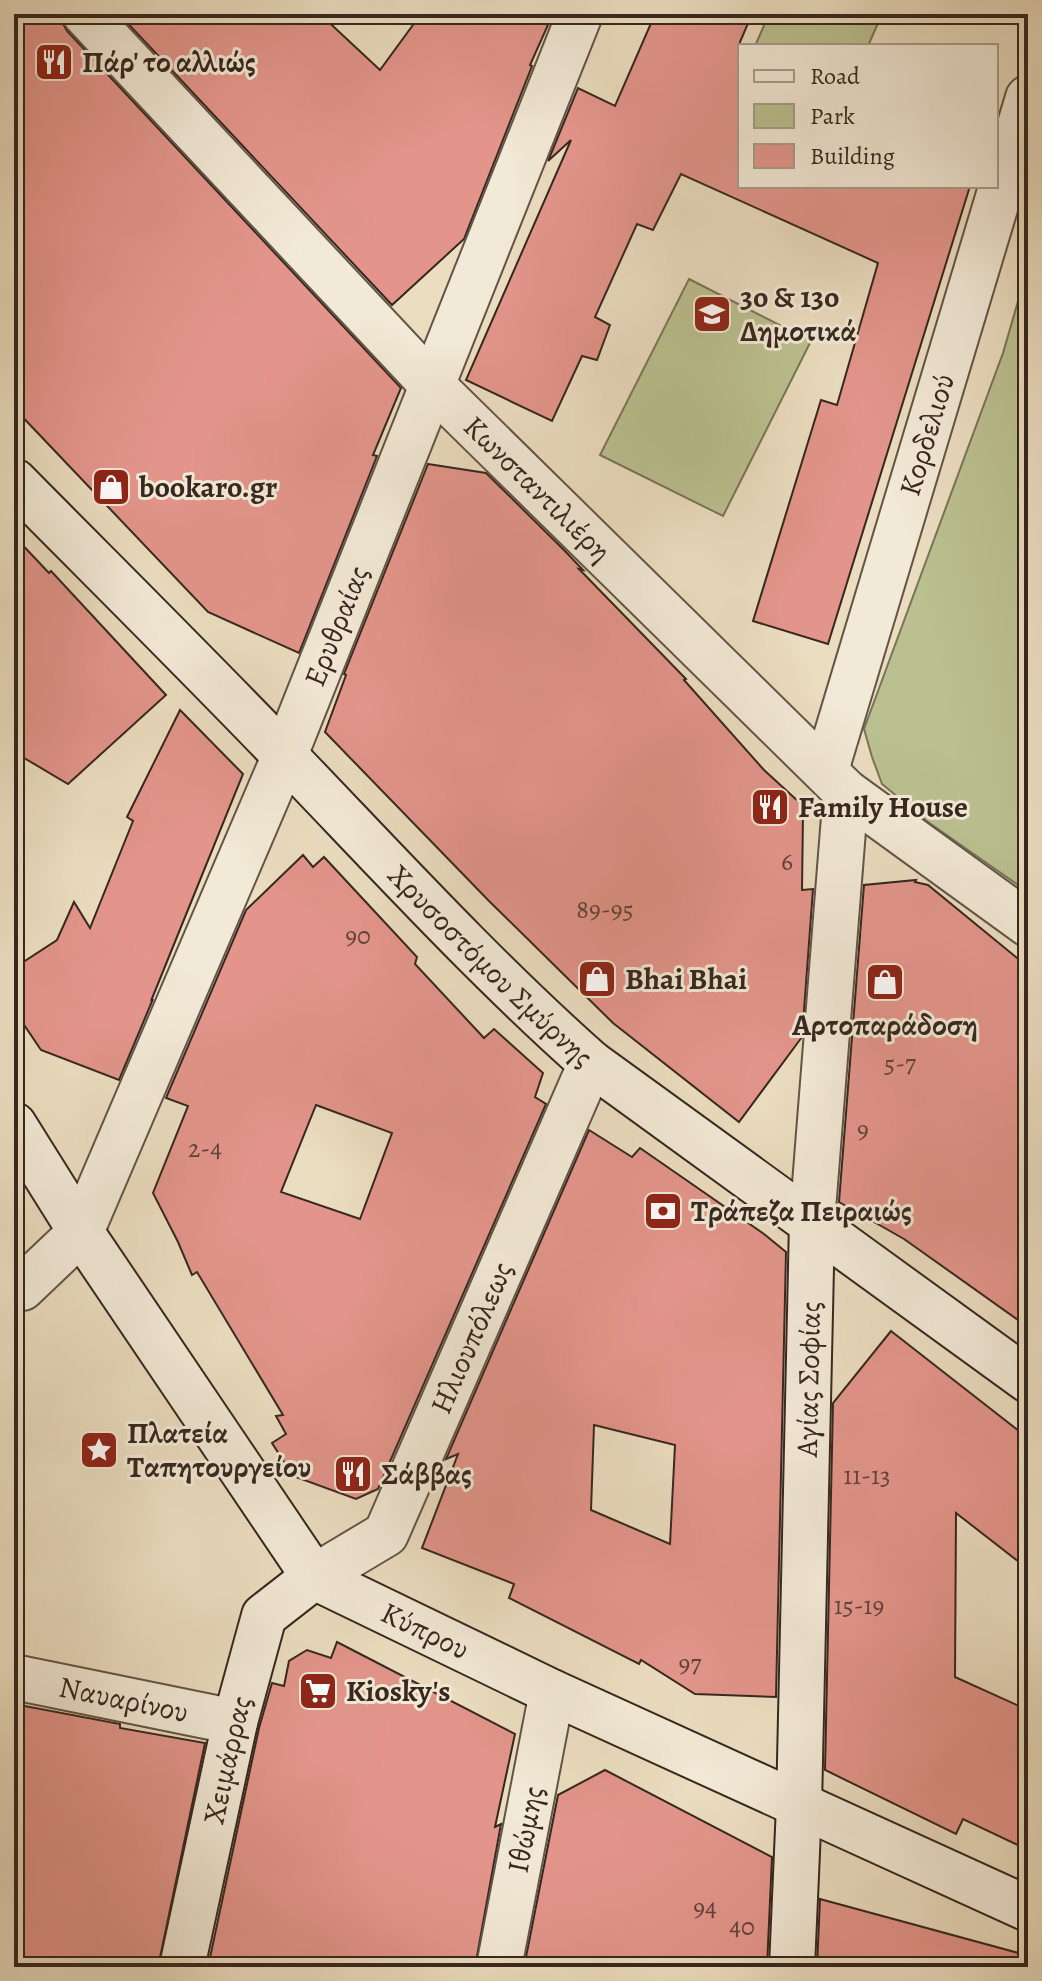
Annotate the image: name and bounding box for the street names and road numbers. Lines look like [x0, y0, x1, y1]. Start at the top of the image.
street label: Κορδελιού [890, 369, 964, 501]
street label: Κωνσταντιλιέρη [455, 407, 620, 571]
street label: Ερυθραίας [294, 560, 378, 692]
street label: Χρυσοστόμου Σμύρνης [379, 856, 602, 1076]
street label: Ηλιουπόλεως [421, 1255, 522, 1420]
street label: Αγίας Σοφίας [787, 1301, 830, 1459]
street label: Κύπρου [375, 1592, 476, 1669]
street label: Ναυαρίνου [55, 1667, 192, 1732]
street label: Χειμάρρας [194, 1691, 261, 1828]
street label: Ιθώμης [498, 1783, 553, 1876]

